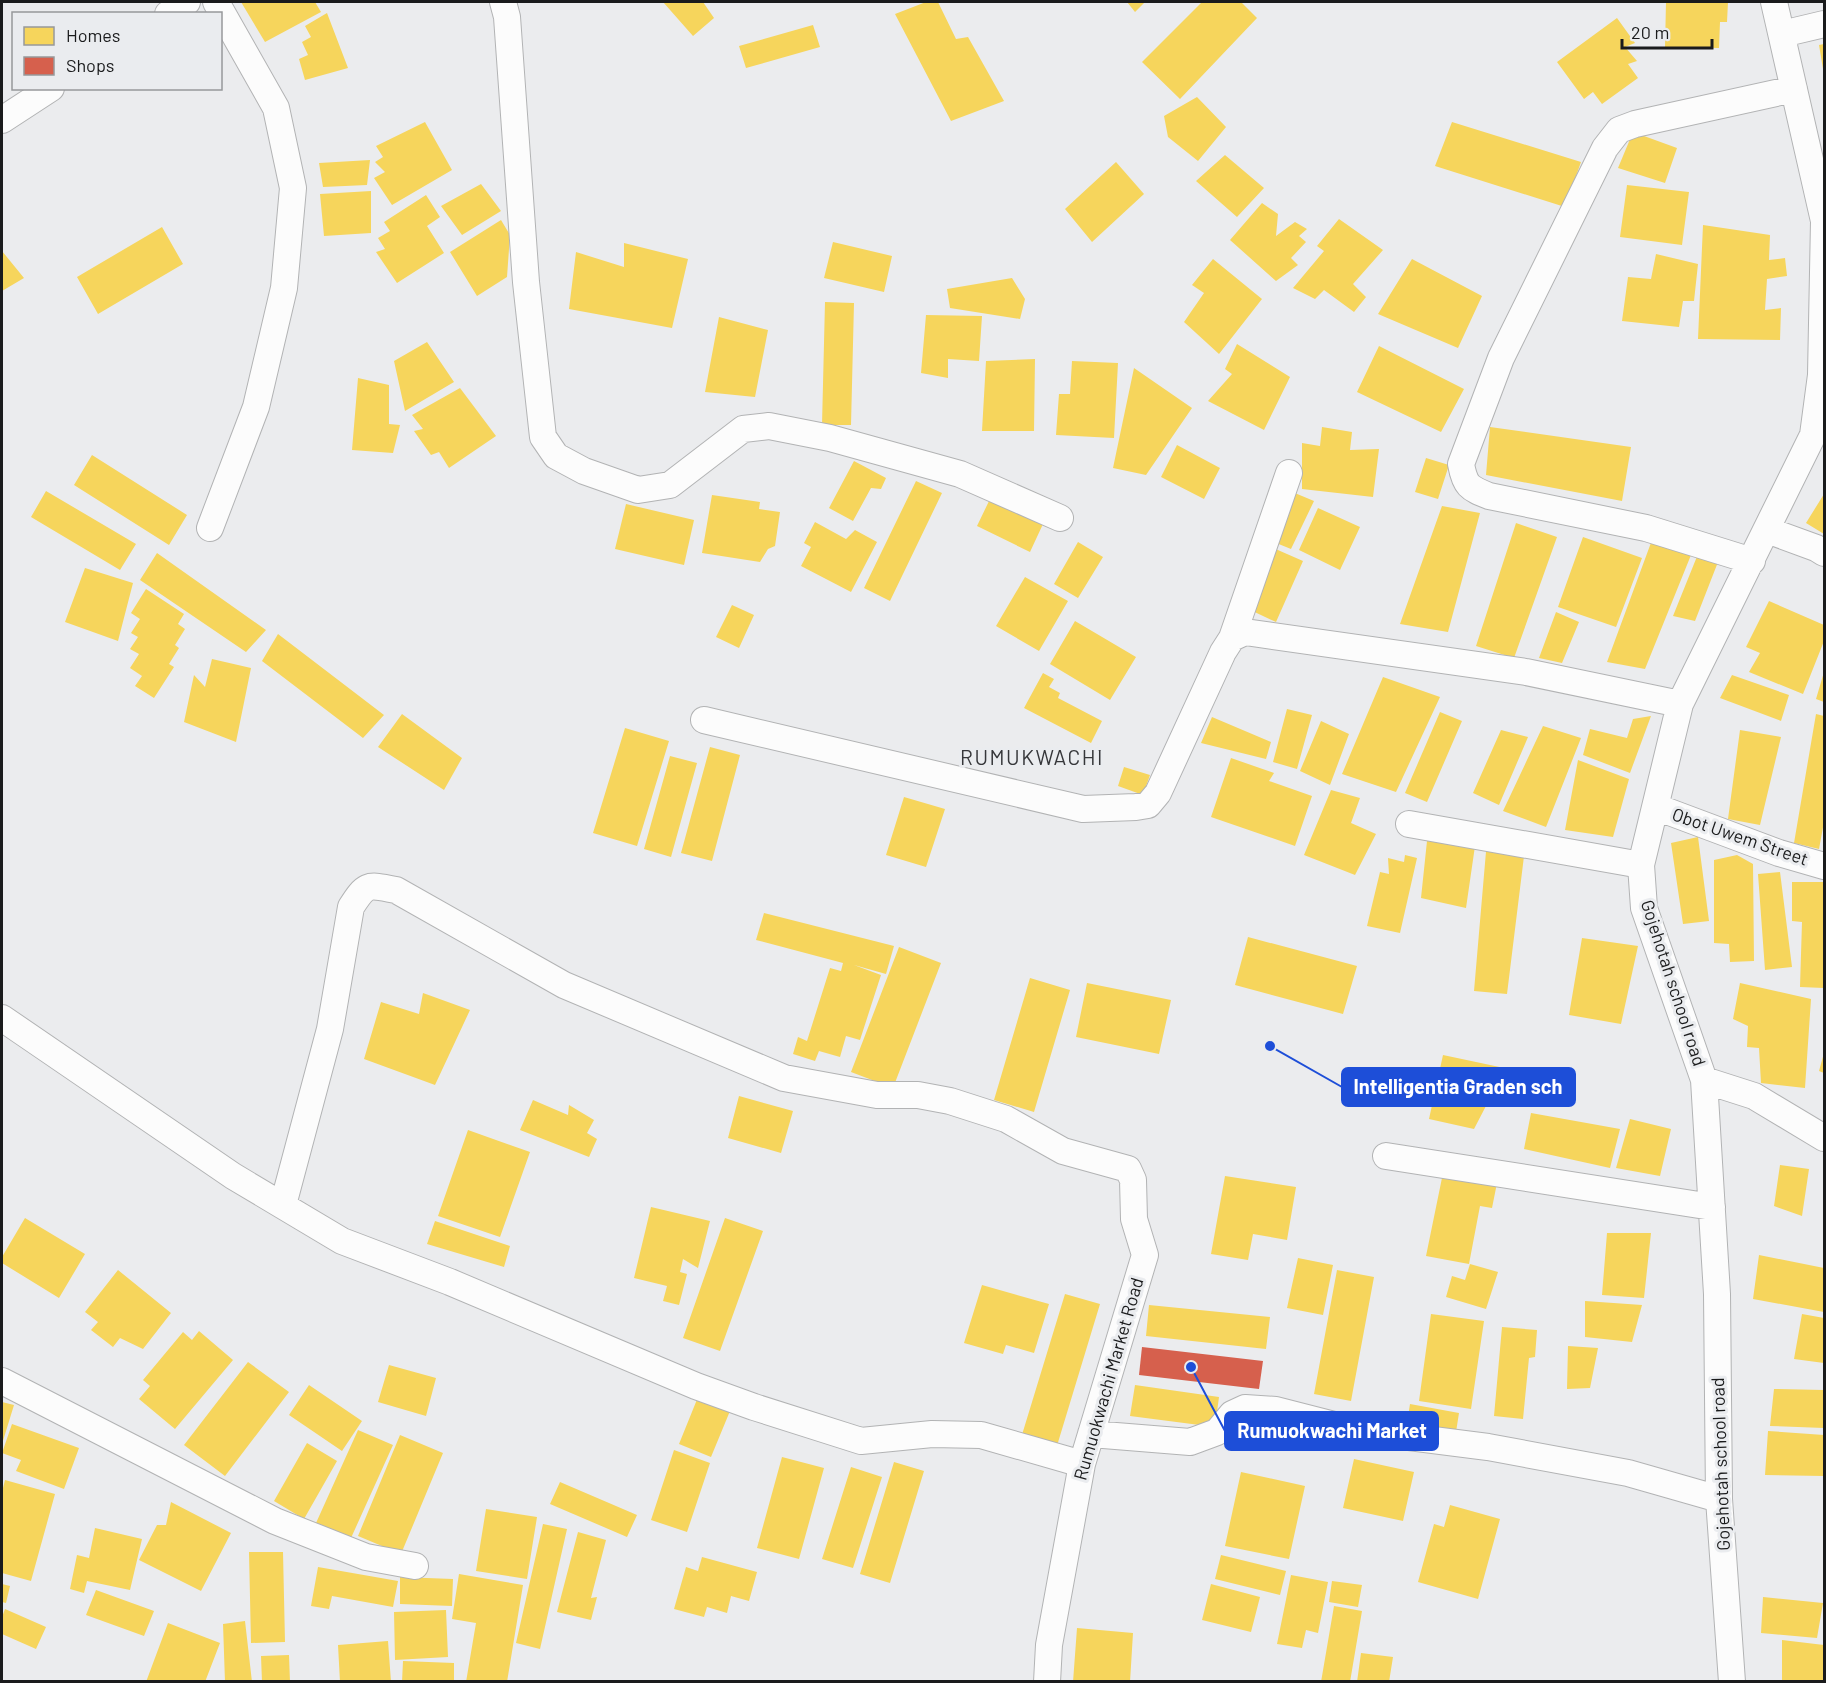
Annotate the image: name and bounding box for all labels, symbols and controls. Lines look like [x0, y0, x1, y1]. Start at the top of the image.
legend [12, 12, 222, 90]
scale bar [1622, 12, 1712, 50]
text: 20 m [1631, 21, 1669, 43]
text: Homes [66, 24, 120, 46]
text: Shops [66, 54, 115, 76]
district label: RUMUKWACHI [960, 744, 1104, 769]
street label: Obot Uwem Street [1669, 802, 1811, 870]
street label: Gojehotah school road [1637, 897, 1711, 1069]
callout: Intelligentia Graden sch [1342, 1068, 1575, 1106]
text: Intelligentia Graden sch [1354, 1074, 1562, 1098]
street label: Rumuokwachi Market Road [1069, 1275, 1148, 1483]
street label: Gojehotah school road [1706, 1377, 1734, 1551]
callout: Rumuokwachi Market [1225, 1412, 1438, 1450]
text: Rumuokwachi Market [1237, 1418, 1427, 1442]

